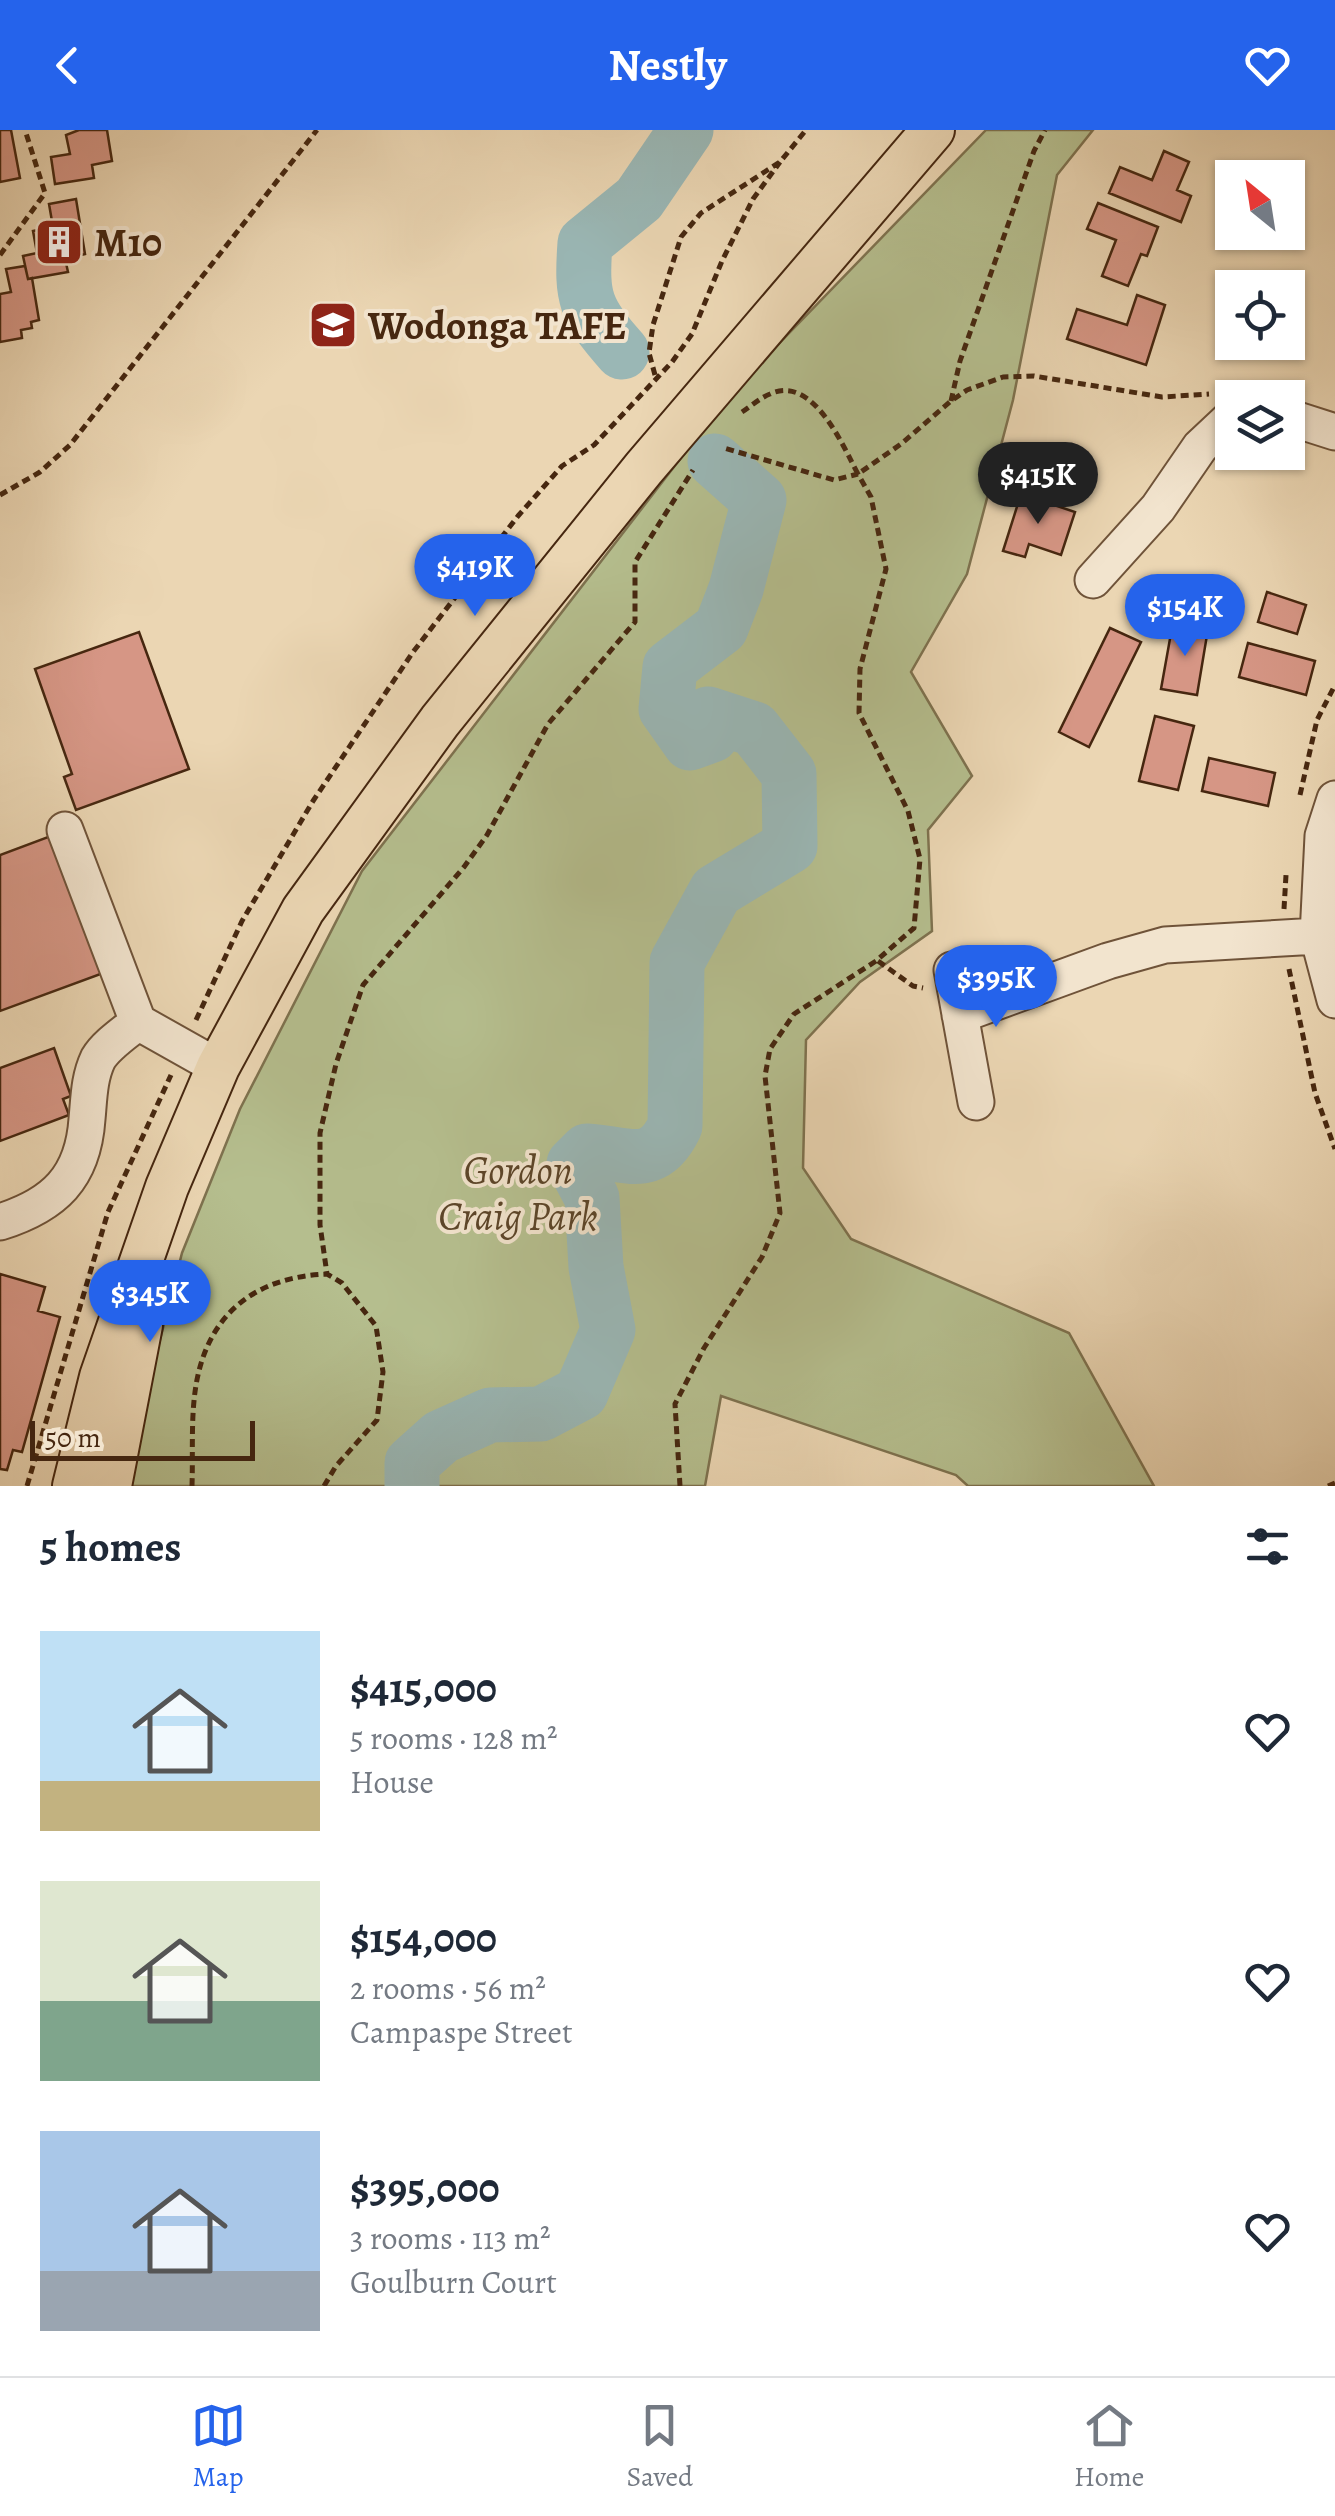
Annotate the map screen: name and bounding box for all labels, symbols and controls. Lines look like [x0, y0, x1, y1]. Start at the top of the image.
text: Nestly [608, 34, 727, 96]
icon: back [40, 38, 95, 93]
icon: heart [1240, 38, 1295, 93]
north arrow [1215, 160, 1305, 250]
map controls [1215, 160, 1305, 470]
place label: M10 [94, 215, 162, 270]
building icon: M10 [33, 216, 85, 268]
button: locate [1215, 270, 1305, 360]
place label: Wodonga TAFE [367, 298, 627, 353]
school or university icon: Wodonga TAFE [307, 299, 359, 351]
button: layers [1215, 380, 1305, 470]
pin: $415K [968, 442, 1108, 527]
text: $415K [1000, 452, 1076, 496]
pin: $419K [405, 534, 545, 619]
text: $419K [436, 544, 514, 588]
pin: $154K [1115, 574, 1255, 659]
text: $154K [1147, 584, 1223, 628]
pin: $395K [926, 945, 1066, 1030]
text: $395K [957, 955, 1035, 999]
park label: Gordon Craig Park [438, 1143, 598, 1244]
pin: $345K [80, 1260, 220, 1345]
text: $345K [111, 1270, 189, 1314]
scale bar [30, 1416, 255, 1460]
text: 50 m [45, 1419, 101, 1457]
text: 5 homes [40, 1518, 181, 1575]
icon: filters [1240, 1519, 1295, 1574]
text: $415,000 [350, 1659, 497, 1716]
icon: home [120, 1671, 240, 1791]
icon: heart [1240, 1704, 1295, 1759]
text: 5 rooms · 128 m² [350, 1716, 558, 1760]
text: House [350, 1760, 434, 1804]
text: $154,000 [350, 1909, 497, 1966]
icon: home [120, 1921, 240, 2041]
icon: heart [1240, 1954, 1295, 2009]
text: 2 rooms · 56 m² [350, 1966, 546, 2010]
text: Campaspe Street [350, 2010, 573, 2054]
text: $395,000 [350, 2159, 500, 2216]
icon: home [120, 2171, 240, 2291]
icon: heart [1240, 2204, 1295, 2259]
text: 3 rooms · 113 m² [350, 2216, 551, 2260]
text: Goulburn Court [350, 2260, 557, 2304]
tab: Map [191, 2398, 246, 2496]
tab: Saved [627, 2398, 693, 2496]
tab: Home [1074, 2398, 1144, 2496]

